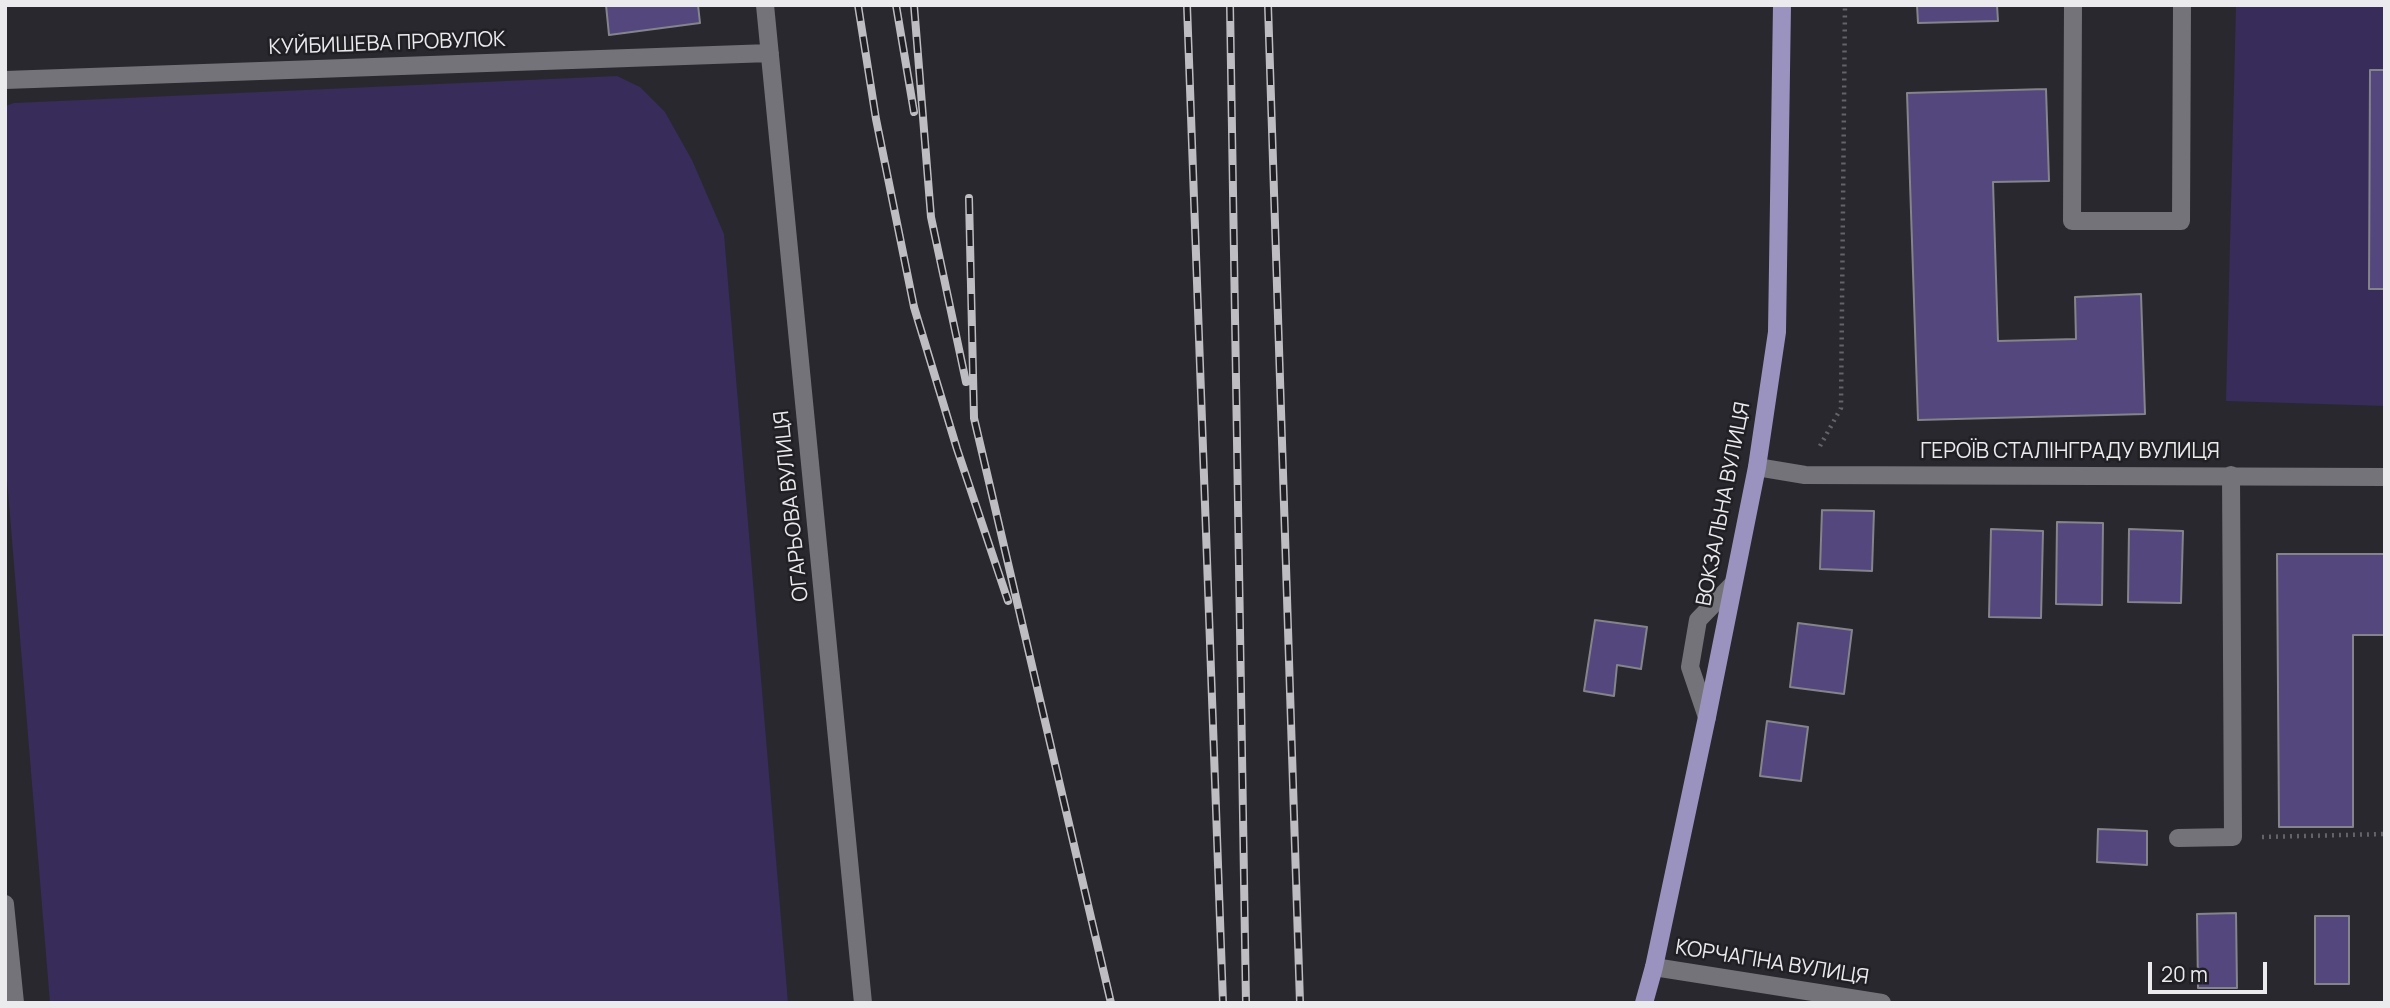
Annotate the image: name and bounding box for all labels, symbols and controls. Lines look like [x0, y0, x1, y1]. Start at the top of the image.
street label: КУЙБИШЕВА ПРОВУЛОК [268, 27, 506, 61]
street label: ВОКЗАЛЬНА ВУЛИЦЯ [1692, 400, 1756, 608]
street label: ОГАРЬОВА ВУЛИЦЯ [769, 409, 815, 603]
street label: ГЕРОЇВ СТАЛІНГРАДУ ВУЛИЦЯ [1920, 439, 2220, 465]
street label: КОРЧАГІНА ВУЛИЦЯ [1673, 935, 1871, 991]
scale bar [2152, 948, 2271, 992]
text: 20 m [2161, 960, 2208, 988]

